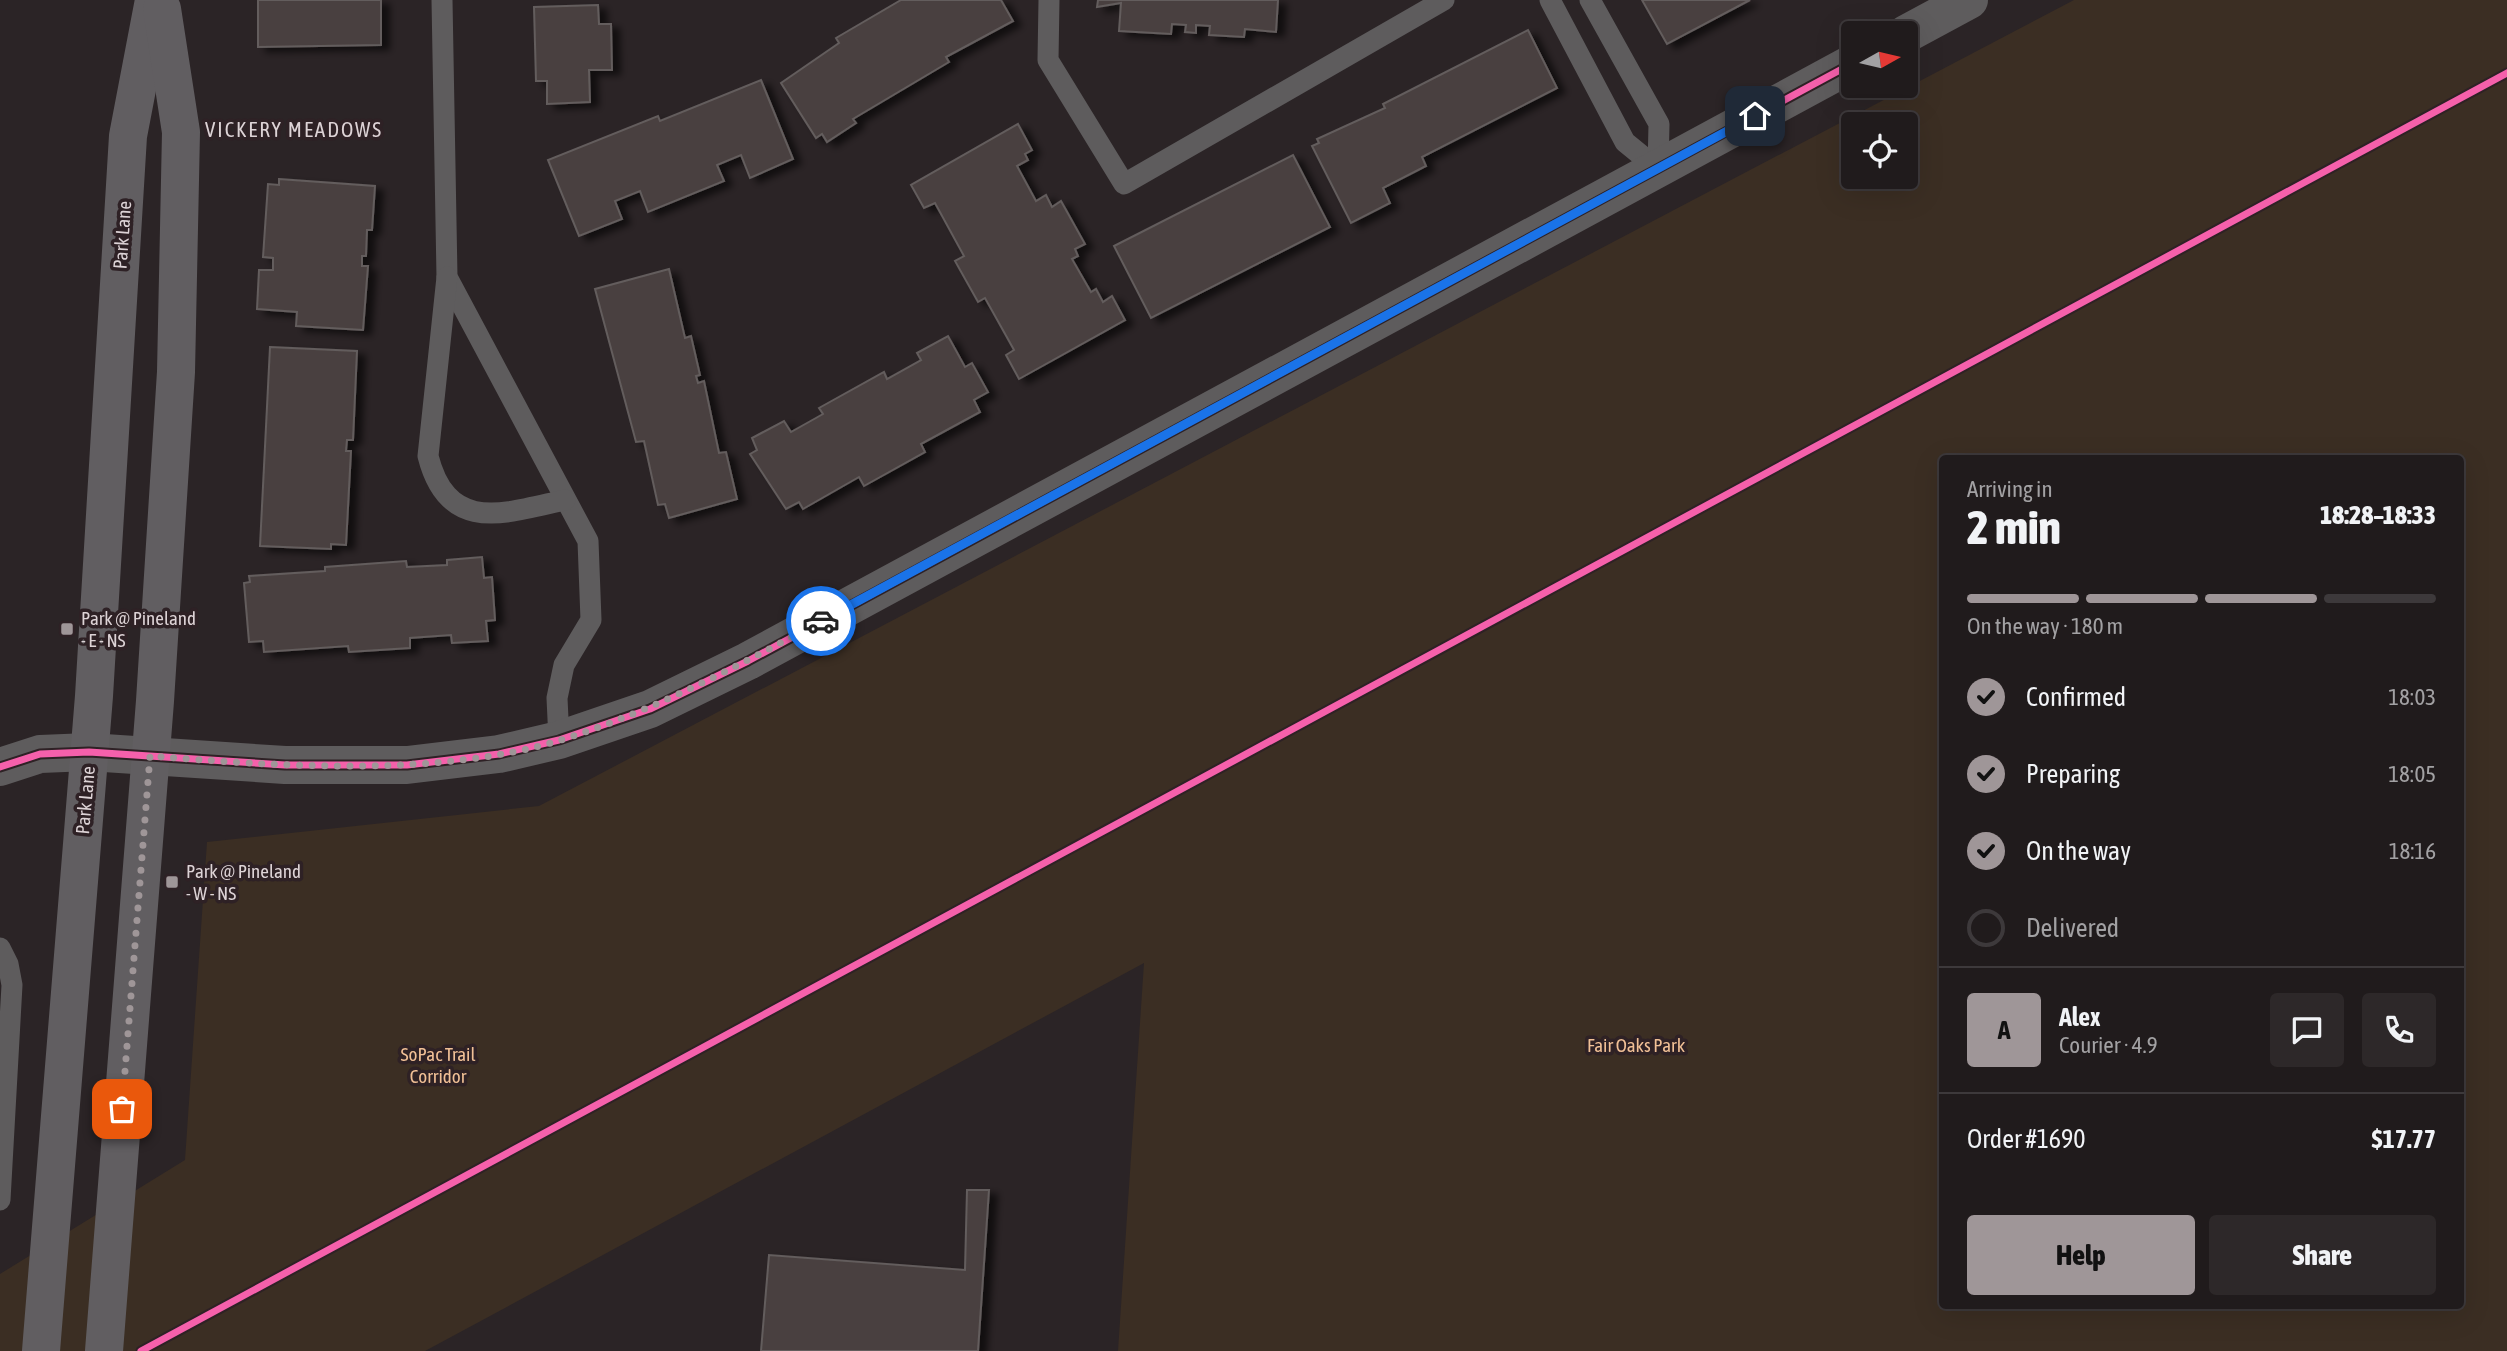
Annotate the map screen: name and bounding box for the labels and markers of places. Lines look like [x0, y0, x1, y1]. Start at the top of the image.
pin [1725, 86, 1785, 146]
place label: Park @ Pineland - E - NS [81, 607, 196, 651]
marker: Park @ Pineland - E - NS [59, 621, 75, 637]
place label: Park @ Pineland - W - NS [186, 860, 301, 904]
marker: Park @ Pineland - W - NS [164, 874, 180, 890]
pin [92, 1079, 152, 1139]

